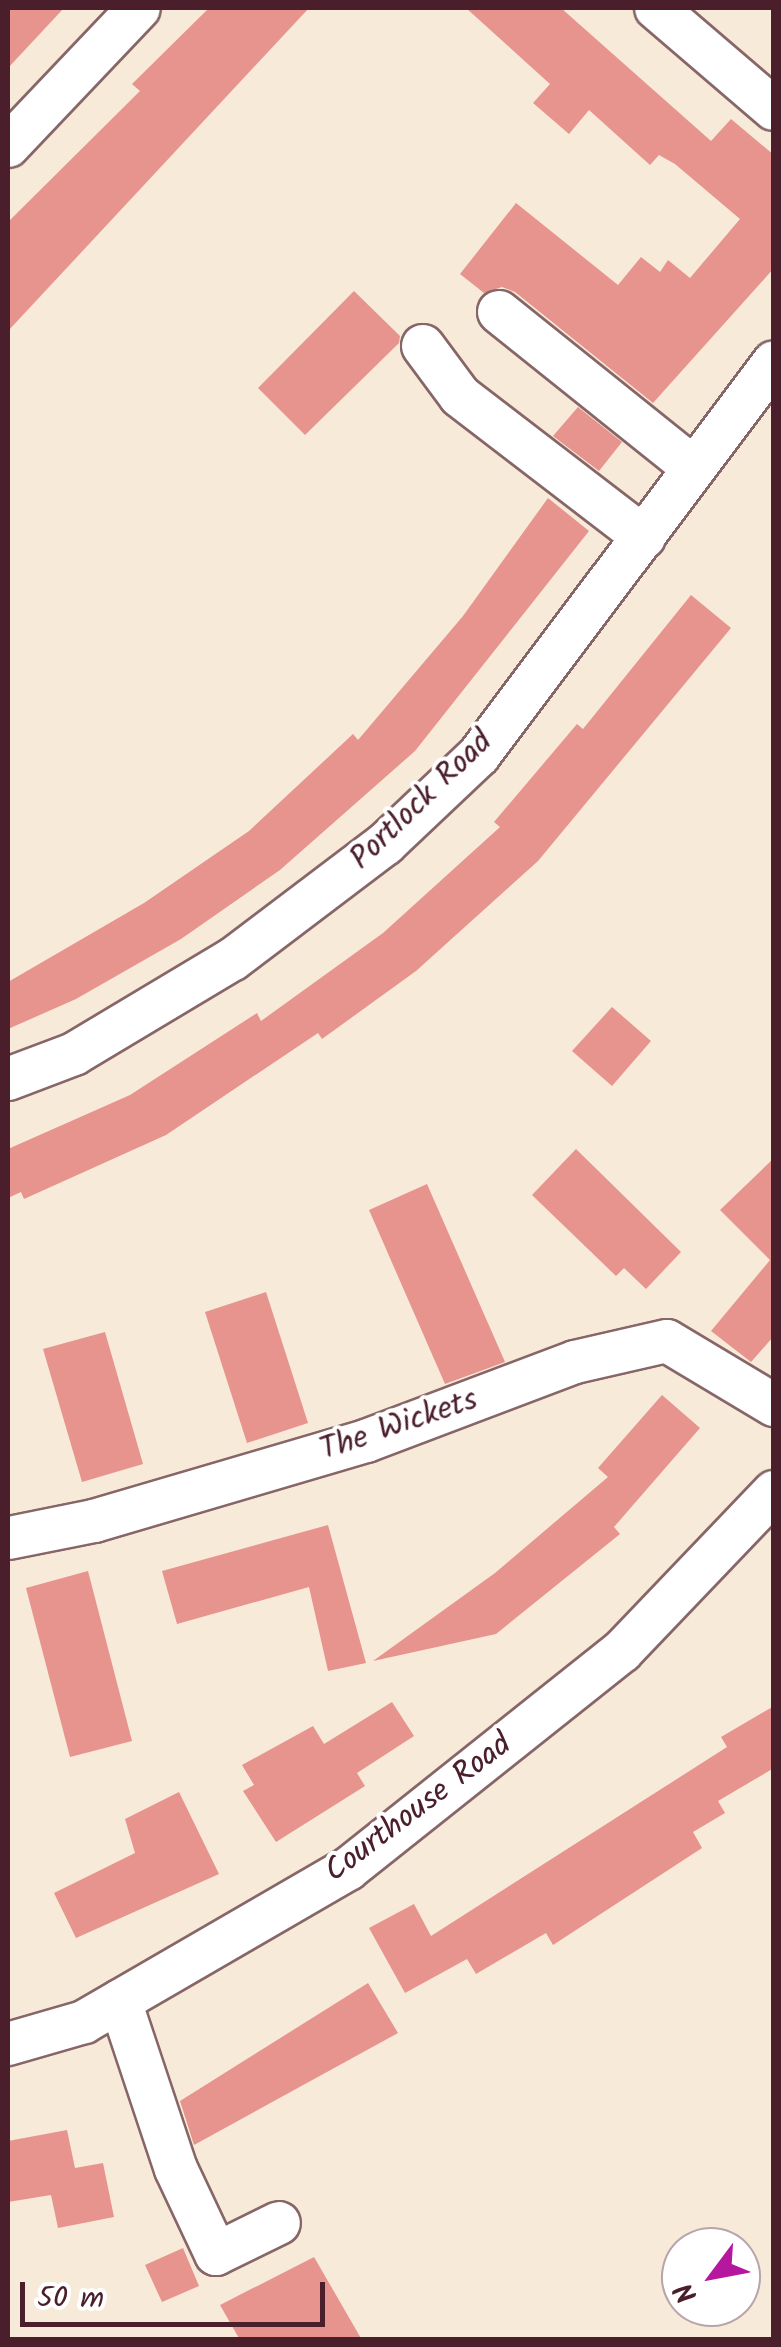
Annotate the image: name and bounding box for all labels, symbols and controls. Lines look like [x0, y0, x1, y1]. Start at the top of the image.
street label: Portlock Road [343, 723, 501, 879]
street label: The Wickets [315, 1381, 483, 1471]
street label: Courthouse Road [318, 1726, 520, 1892]
north arrow [661, 2227, 761, 2327]
scale bar [25, 2262, 330, 2324]
text: N [663, 2273, 711, 2312]
text: 50 m [37, 2275, 104, 2323]

